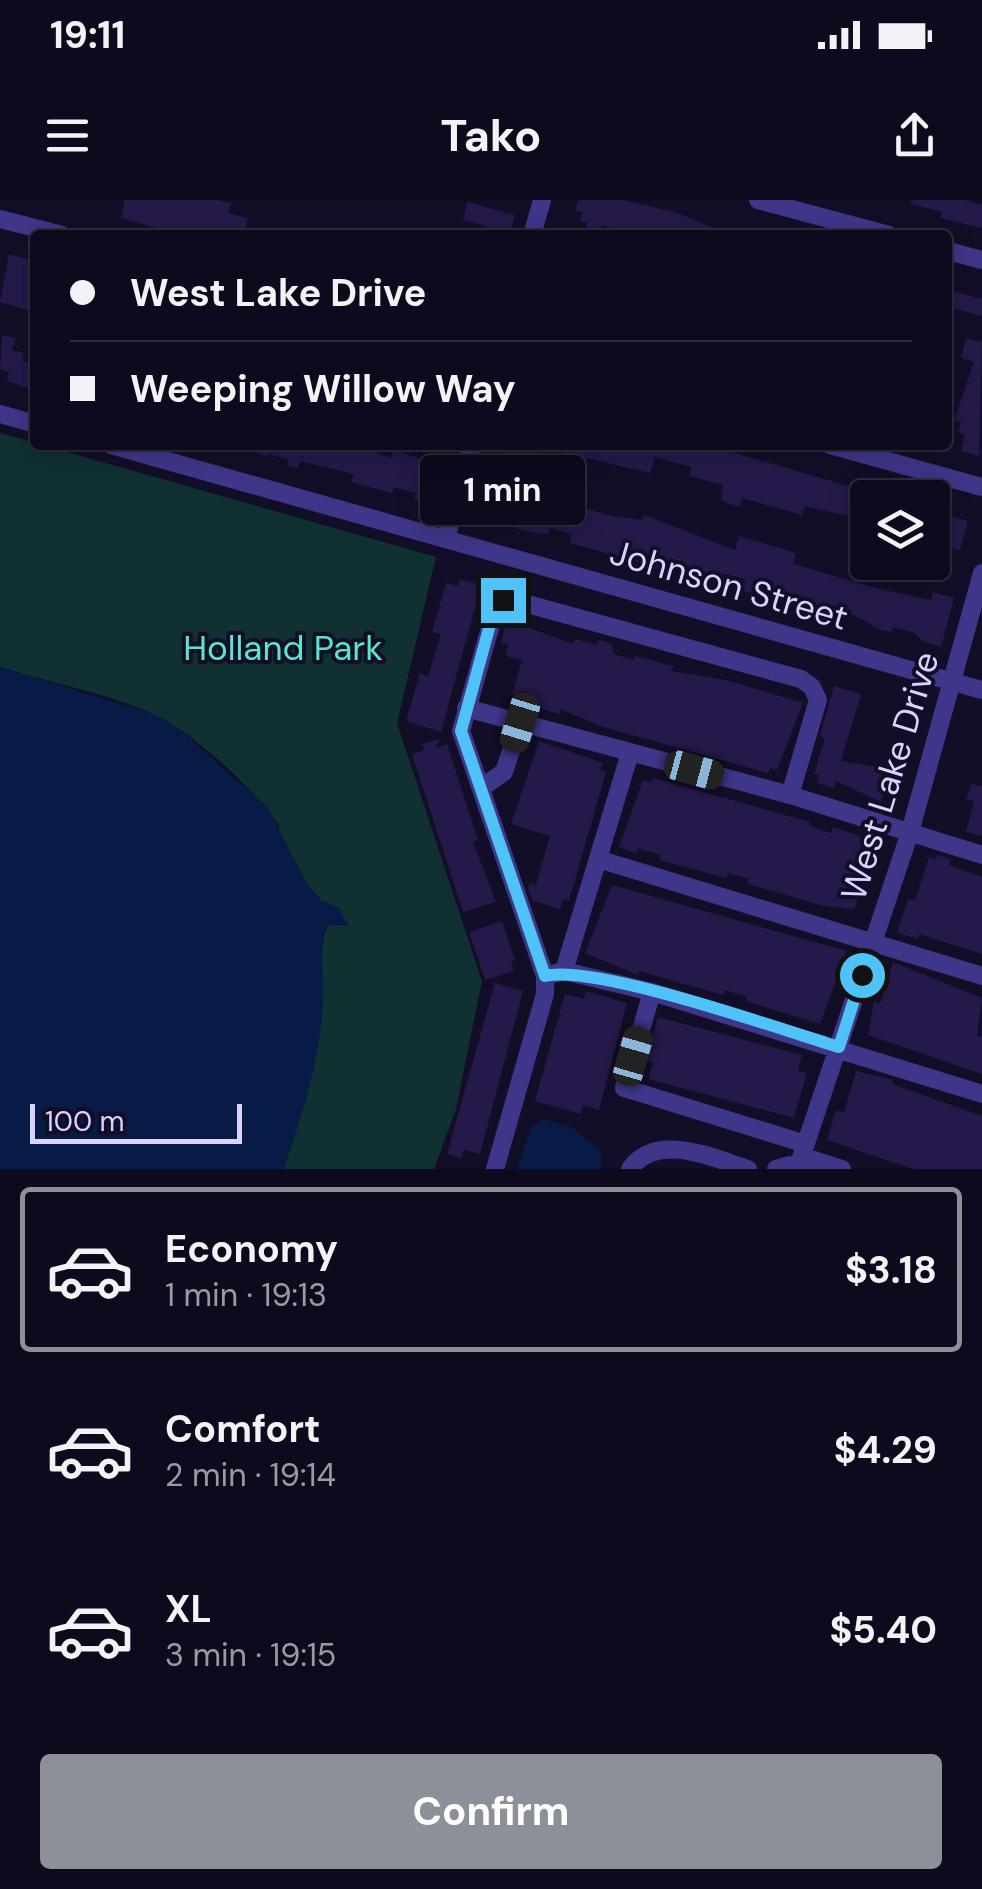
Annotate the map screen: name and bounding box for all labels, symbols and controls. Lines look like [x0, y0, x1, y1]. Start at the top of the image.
text: 19:11 [50, 10, 125, 60]
text: Tako [441, 106, 541, 165]
icon: menu [40, 108, 95, 163]
icon: share [887, 108, 942, 163]
text: West Lake Drive [130, 268, 426, 318]
text: Weeping Willow Way [130, 364, 516, 414]
callout: 1 min [420, 455, 586, 525]
text: 1 min [464, 469, 541, 511]
map controls [850, 480, 950, 580]
button: layers [850, 480, 950, 580]
street label: Johnson Street [605, 529, 853, 641]
route end [481, 578, 526, 623]
park label: Holland Park [183, 625, 383, 671]
street label: West Lake Drive [830, 646, 950, 906]
car [497, 690, 543, 756]
car [661, 748, 727, 792]
route start [840, 953, 885, 998]
car [610, 1023, 656, 1089]
scale bar [30, 1099, 242, 1144]
text: 100 m [45, 1103, 124, 1140]
text: Economy [165, 1224, 338, 1274]
icon: car [45, 1225, 135, 1315]
text: $3.18 [845, 1245, 937, 1295]
text: 1 min · 19:13 [165, 1274, 327, 1316]
text: Comfort [165, 1404, 321, 1454]
icon: car [45, 1405, 135, 1495]
text: $4.29 [834, 1425, 937, 1475]
text: 2 min · 19:14 [165, 1454, 336, 1496]
text: XL [165, 1584, 212, 1634]
icon: car [45, 1585, 135, 1675]
text: $5.40 [829, 1605, 937, 1655]
text: 3 min · 19:15 [165, 1634, 336, 1676]
button: Confirm [40, 1754, 942, 1869]

